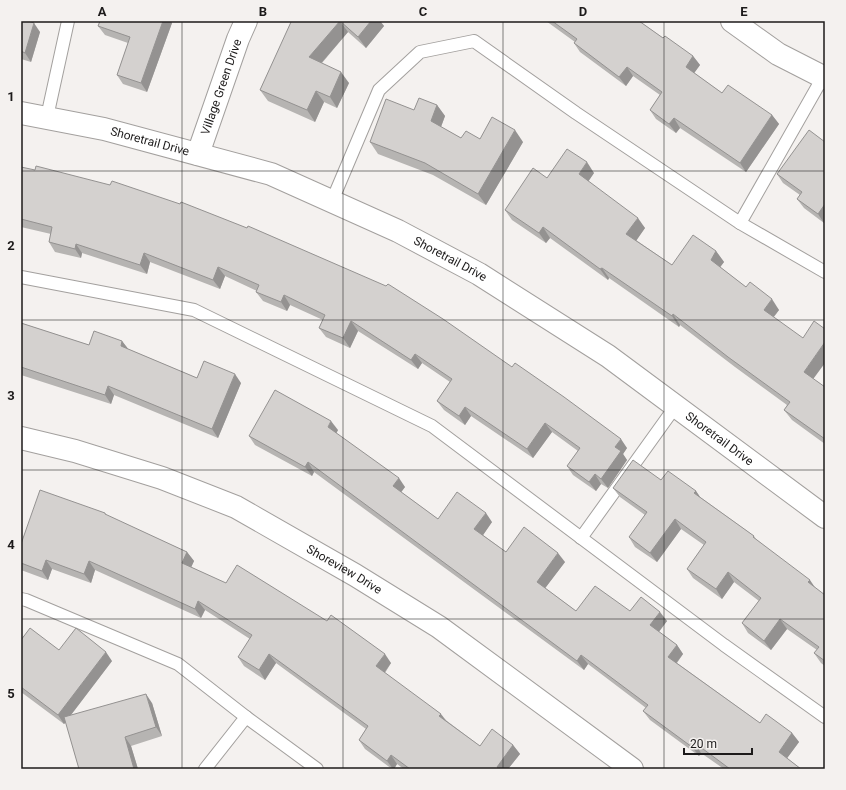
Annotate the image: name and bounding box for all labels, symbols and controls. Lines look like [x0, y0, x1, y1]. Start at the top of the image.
text: A [98, 4, 107, 19]
text: B [259, 4, 267, 19]
text: C [419, 4, 428, 19]
text: D [579, 4, 587, 19]
text: E [740, 4, 748, 19]
street label: Village Green Drive [198, 37, 244, 137]
text: 1 [7, 89, 15, 104]
street label: Shoretrail Drive [109, 124, 191, 159]
street label: Shoretrail Drive [411, 234, 490, 284]
text: 2 [7, 238, 15, 253]
text: 3 [7, 388, 15, 403]
street label: Shoretrail Drive [683, 409, 756, 468]
text: 4 [7, 537, 15, 552]
street label: Shoreview Drive [304, 542, 384, 597]
text: 5 [7, 686, 15, 701]
scale bar [684, 730, 752, 756]
text: 20 m [690, 737, 717, 751]

